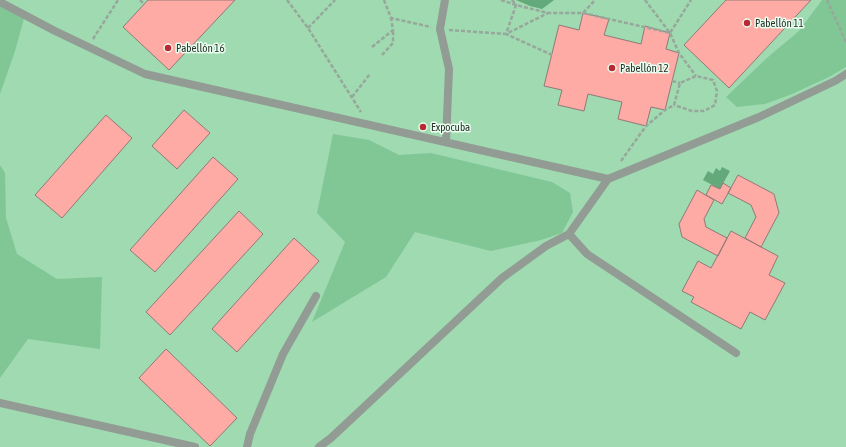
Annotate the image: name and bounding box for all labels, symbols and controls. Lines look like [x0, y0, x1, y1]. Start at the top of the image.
place label: Pabellón 11 [755, 17, 804, 29]
marker: Pabellón 11 [742, 18, 752, 28]
place label: Pabellón 16 [176, 42, 225, 54]
marker: Pabellón 16 [163, 43, 173, 53]
place label: Pabellón 12 [620, 62, 669, 74]
marker: Pabellón 12 [607, 63, 617, 73]
place label: Expocuba [431, 121, 470, 133]
marker: Expocuba [418, 122, 428, 132]

